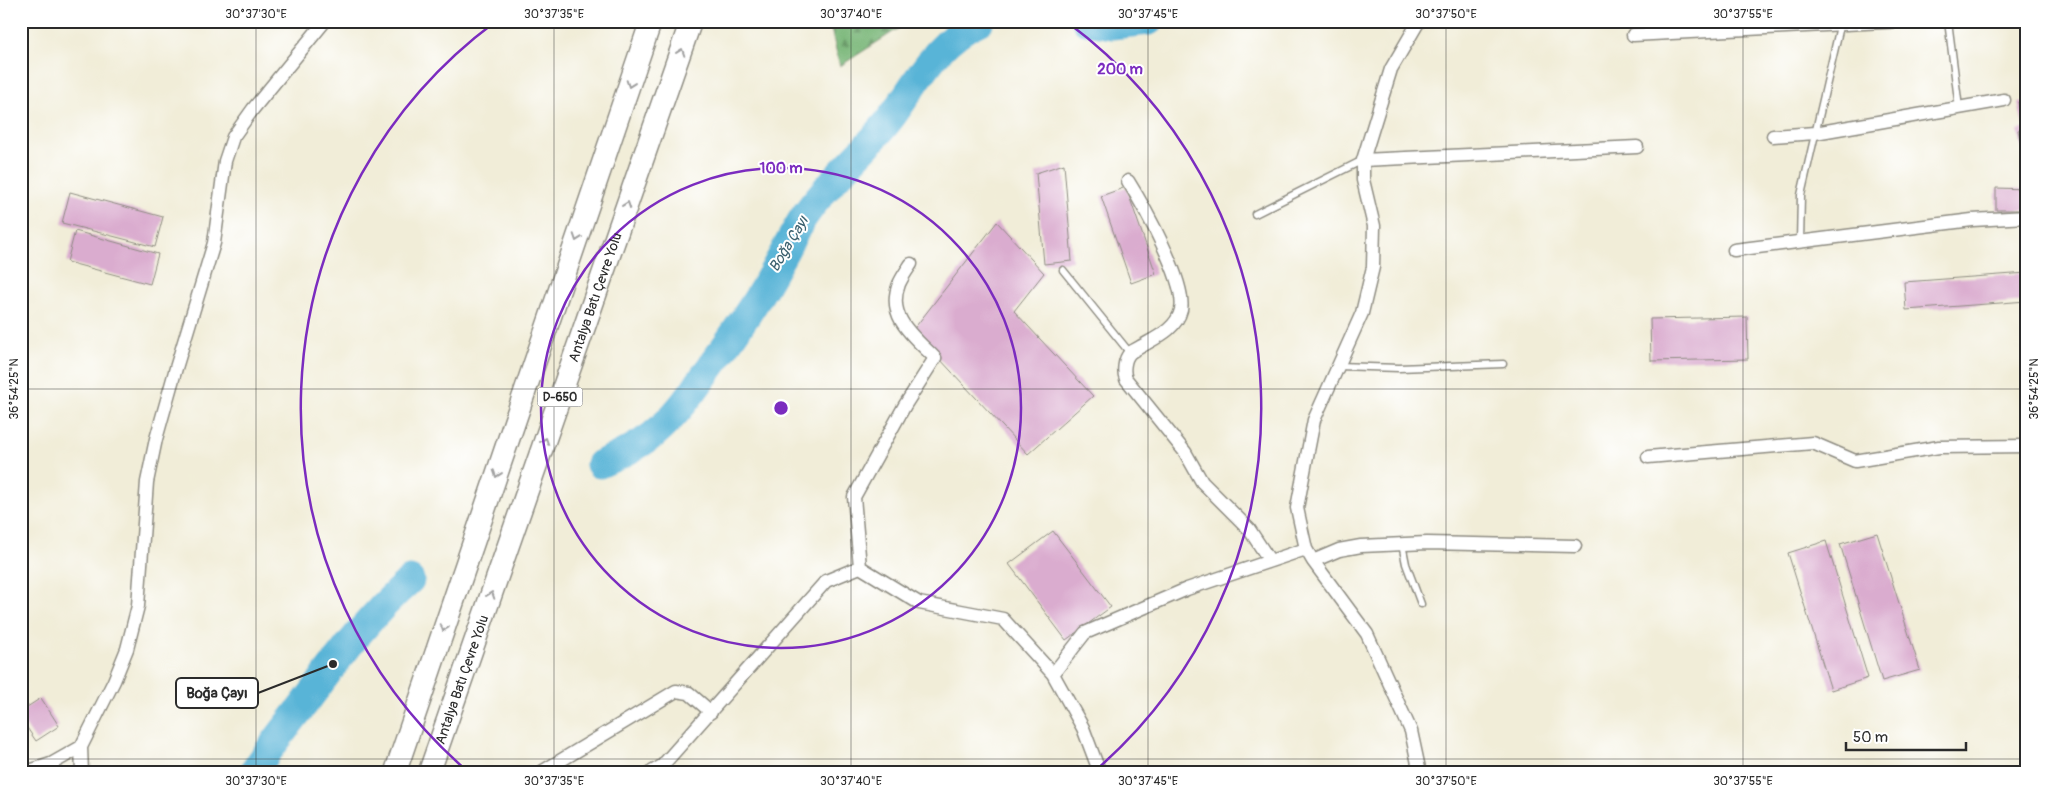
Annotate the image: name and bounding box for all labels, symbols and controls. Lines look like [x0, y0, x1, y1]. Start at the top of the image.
text: 30°37'30"E [225, 7, 287, 22]
text: 30°37'35"E [524, 7, 584, 22]
text: 30°37'40"E [820, 7, 882, 22]
text: 30°37'45"E [1118, 7, 1178, 22]
text: 30°37'50"E [1415, 7, 1477, 22]
text: 30°37'55"E [1713, 7, 1773, 22]
one-way arrow [675, 48, 685, 56]
text: 200 m [1097, 60, 1143, 79]
one-way arrow [626, 79, 636, 88]
text: 100 m [760, 159, 802, 178]
one-way arrow [621, 201, 631, 210]
water label: Boğa Çayı [765, 212, 813, 275]
street label: Antalya Batı Çevre Yolu [564, 230, 625, 364]
one-way arrow [573, 233, 583, 241]
text: 36°54'25"N [7, 359, 22, 419]
text: 36°54'25"N [2027, 359, 2042, 419]
road number: D-650 [538, 388, 582, 407]
centre of rings [772, 399, 790, 417]
one-way arrow [539, 437, 549, 446]
one-way arrow [493, 470, 503, 478]
one-way arrow [485, 591, 495, 599]
street label: Antalya Batı Çevre Yolu [431, 613, 492, 746]
one-way arrow [440, 623, 450, 632]
callout: Boğa Çayı [176, 678, 258, 708]
text: Boğa Çayı [186, 684, 248, 703]
scale bar [1846, 719, 1966, 751]
text: 50 m [1853, 728, 1888, 747]
text: 30°37'30"E [225, 774, 287, 789]
text: 30°37'35"E [524, 774, 584, 789]
text: 30°37'40"E [820, 774, 882, 789]
text: 30°37'45"E [1118, 774, 1178, 789]
text: 30°37'50"E [1415, 774, 1477, 789]
text: 30°37'55"E [1713, 774, 1773, 789]

